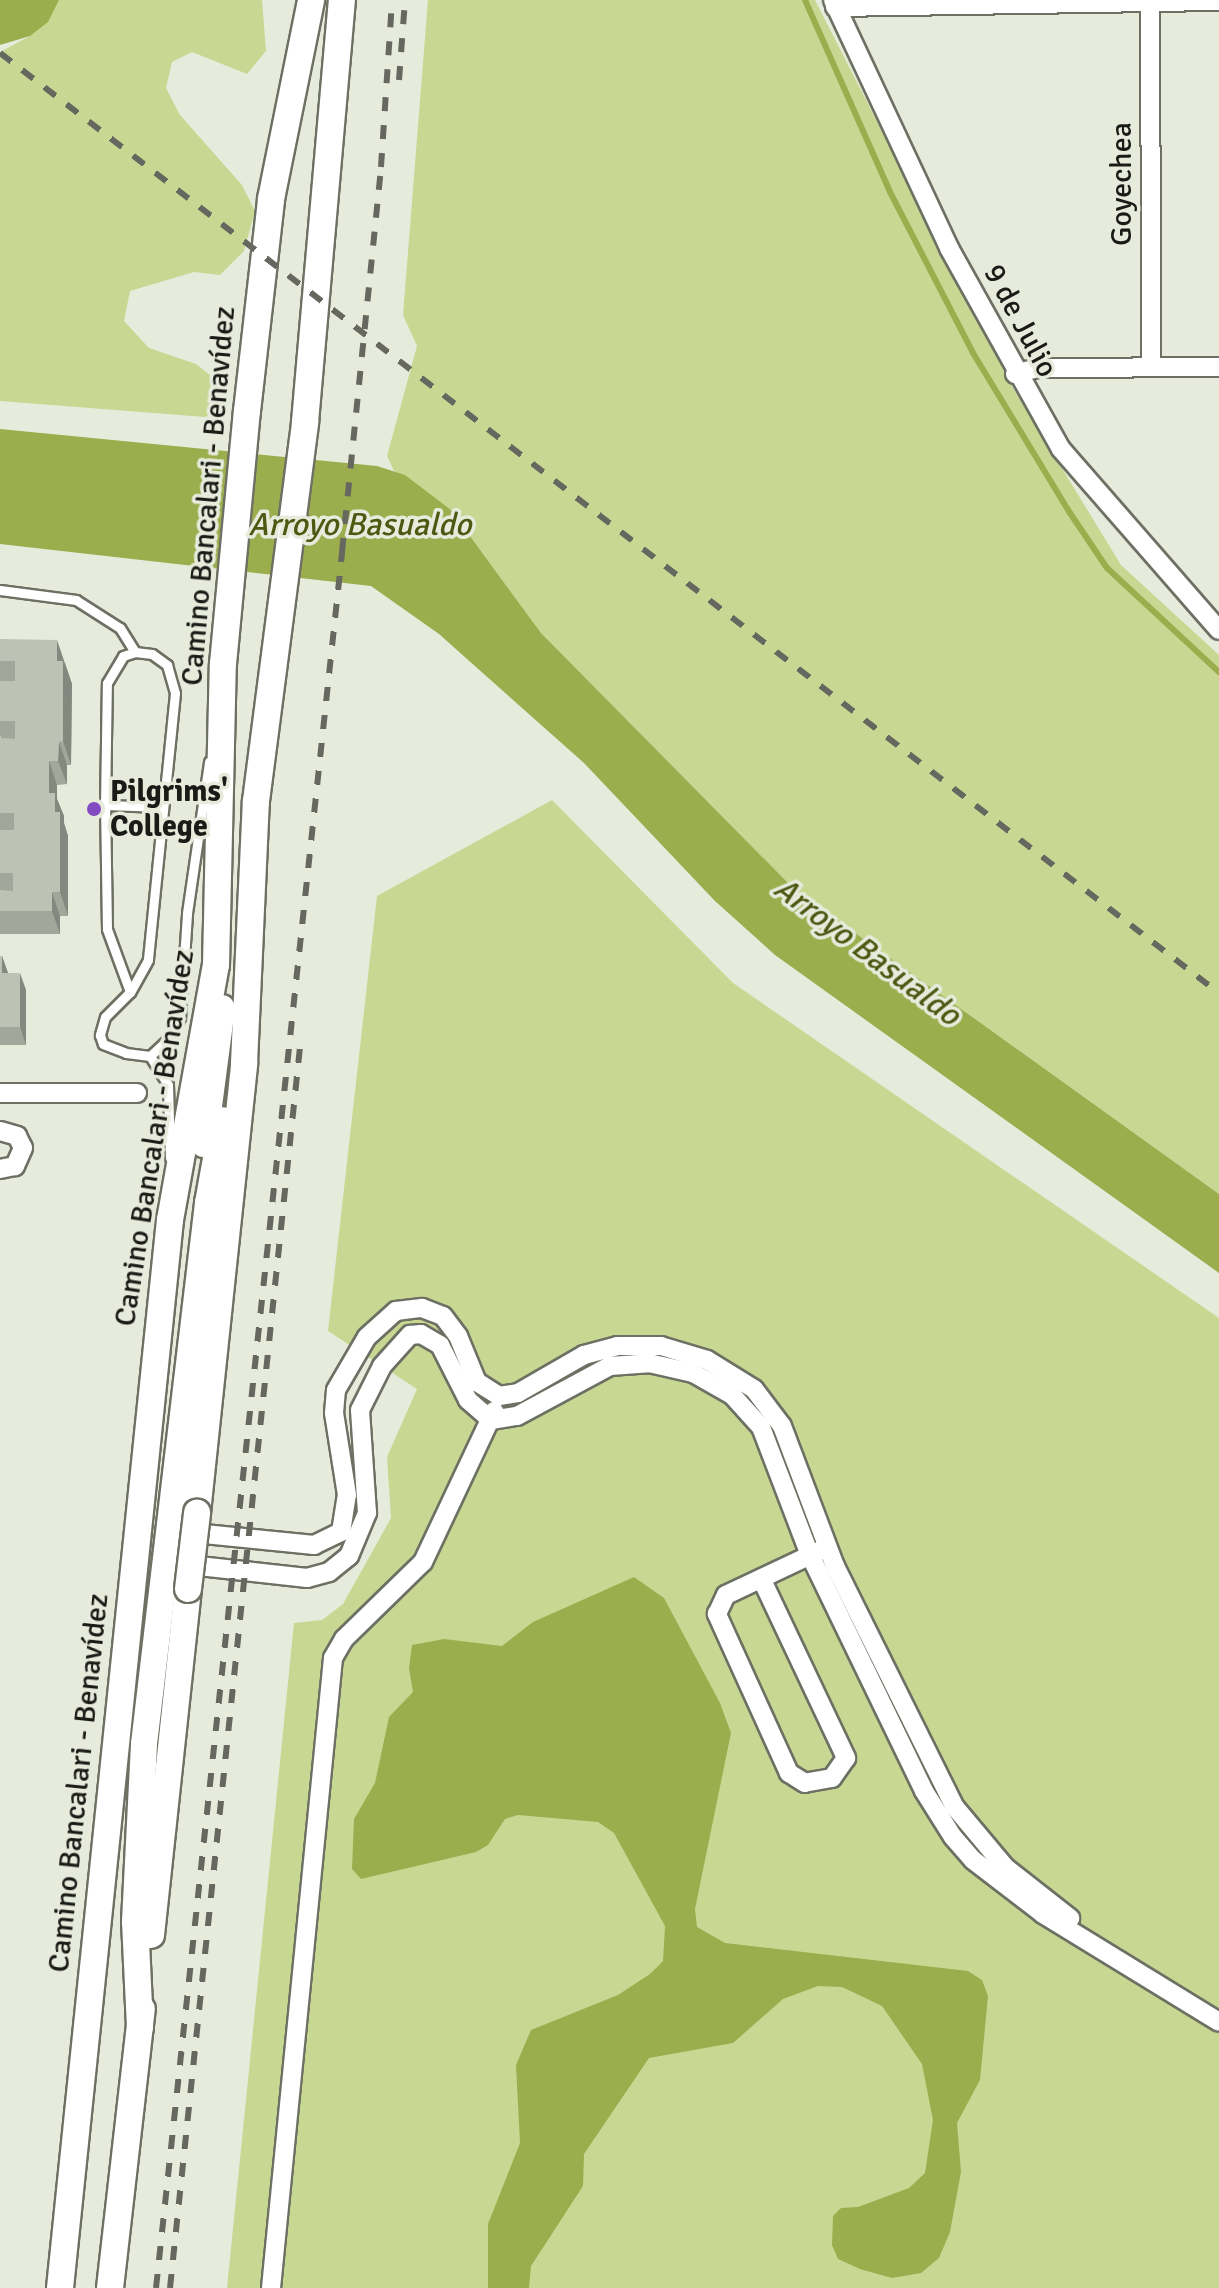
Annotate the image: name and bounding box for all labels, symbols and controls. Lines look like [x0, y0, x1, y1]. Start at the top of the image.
street label: Goyechea [1104, 122, 1140, 246]
street label: 9 de Julio [975, 258, 1065, 384]
street label: Camino Bancalari - Benavídez [174, 305, 244, 687]
water label: Arroyo Basualdo [248, 506, 472, 544]
place label: Pilgrims' College [110, 774, 228, 844]
marker: Pilgrims' College [85, 800, 103, 818]
water label: Arroyo Basualdo [766, 870, 968, 1034]
street label: Camino Bancalari - Benavídez [107, 947, 203, 1329]
street label: Camino Bancalari - Benavídez [41, 1592, 117, 1974]

